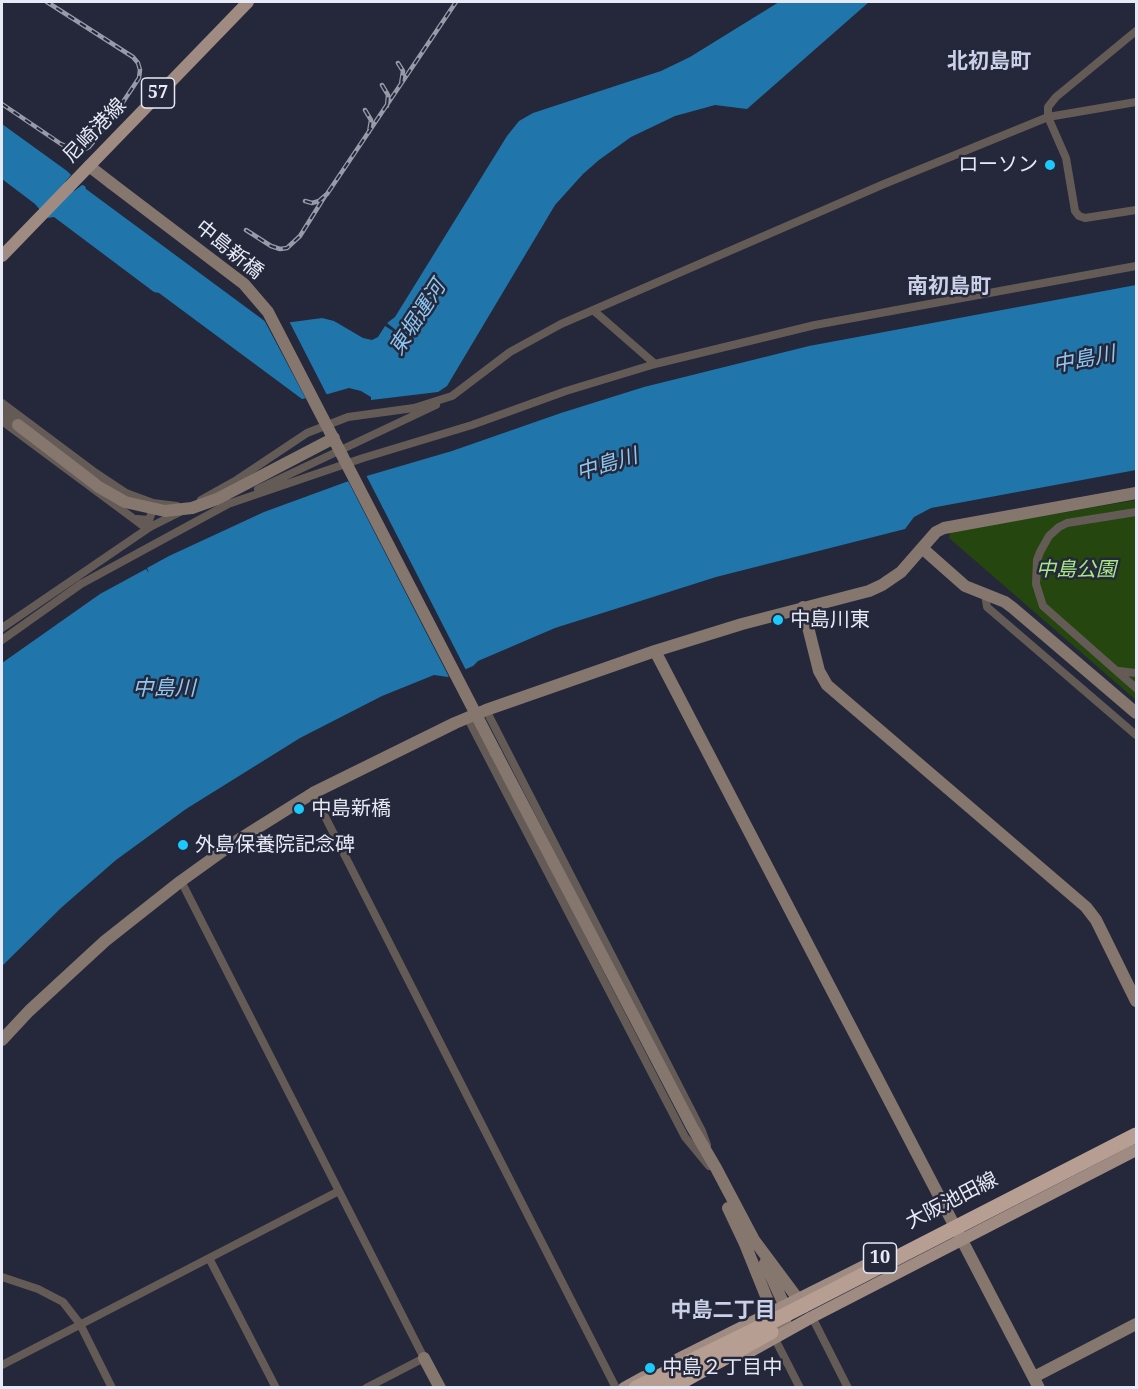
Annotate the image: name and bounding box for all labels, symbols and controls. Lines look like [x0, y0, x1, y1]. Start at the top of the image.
district label: 北初島町 [947, 49, 1031, 75]
road number: 57 [142, 78, 174, 108]
street label: 尼崎港線 [59, 94, 131, 168]
place label: ローソン [958, 153, 1038, 177]
marker: ローソン [1043, 158, 1057, 172]
street label: 中島新橋 [190, 216, 268, 284]
district label: 南初島町 [907, 274, 991, 300]
water label: 東堀運河 [385, 276, 451, 360]
water label: 中島川 [1051, 342, 1117, 378]
water label: 中島川 [573, 444, 641, 486]
park label: 中島公園 [1036, 558, 1116, 582]
place label: 中島川東 [790, 608, 870, 632]
marker: 中島川東 [771, 613, 785, 627]
water label: 中島川 [133, 676, 195, 702]
place label: 中島新橋 [311, 797, 391, 821]
marker: 中島新橋 [292, 802, 306, 816]
place label: 外島保養院記念碑 [195, 833, 355, 857]
marker: 外島保養院記念碑 [176, 838, 190, 852]
street label: 大阪池田線 [902, 1168, 1002, 1234]
road number: 10 [864, 1243, 896, 1273]
district label: 中島二丁目 [671, 1298, 775, 1324]
place label: 中島２丁目中 [662, 1356, 782, 1380]
marker: 中島２丁目中 [643, 1361, 657, 1375]

